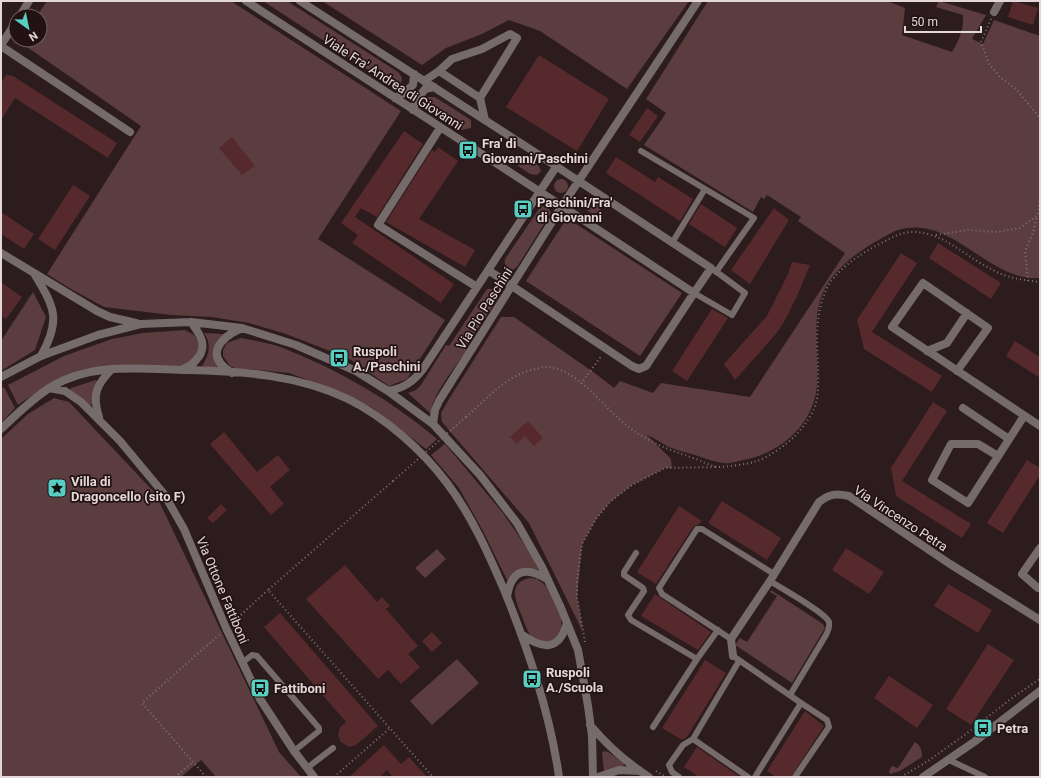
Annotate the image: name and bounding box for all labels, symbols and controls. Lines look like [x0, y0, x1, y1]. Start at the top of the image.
north arrow [8, 8, 48, 48]
scale bar [905, 8, 981, 34]
text: 50 m [911, 15, 938, 29]
text: N [26, 28, 40, 44]
street label: Viale Fra' Andrea di Giovanni [320, 32, 465, 133]
place label: Fra' di Giovanni/Paschini [482, 136, 588, 166]
bus stop icon: Fra' di Giovanni/Paschini [457, 139, 479, 161]
place label: Paschini/Fra' di Giovanni [537, 195, 612, 225]
bus stop icon: Paschini/Fra' di Giovanni [512, 198, 534, 220]
street label: Via Pio Paschini [453, 265, 515, 352]
place label: Ruspoli A./Paschini [353, 344, 421, 374]
bus stop icon: Ruspoli A./Paschini [328, 347, 350, 369]
place label: Villa di Dragoncello (sito F) [71, 474, 185, 504]
place icon: Villa di Dragoncello (sito F) [46, 477, 68, 499]
street label: Via Vincenzo Petra [851, 483, 950, 554]
street label: Via Ottone Fattiboni [193, 535, 252, 646]
place label: Ruspoli A./Scuola [546, 665, 603, 695]
bus stop icon: Ruspoli A./Scuola [521, 668, 543, 690]
bus stop icon: Fattiboni [249, 677, 271, 699]
place label: Fattiboni [274, 681, 326, 696]
bus stop icon: Petra [972, 717, 994, 739]
place label: Petra [997, 721, 1028, 736]

